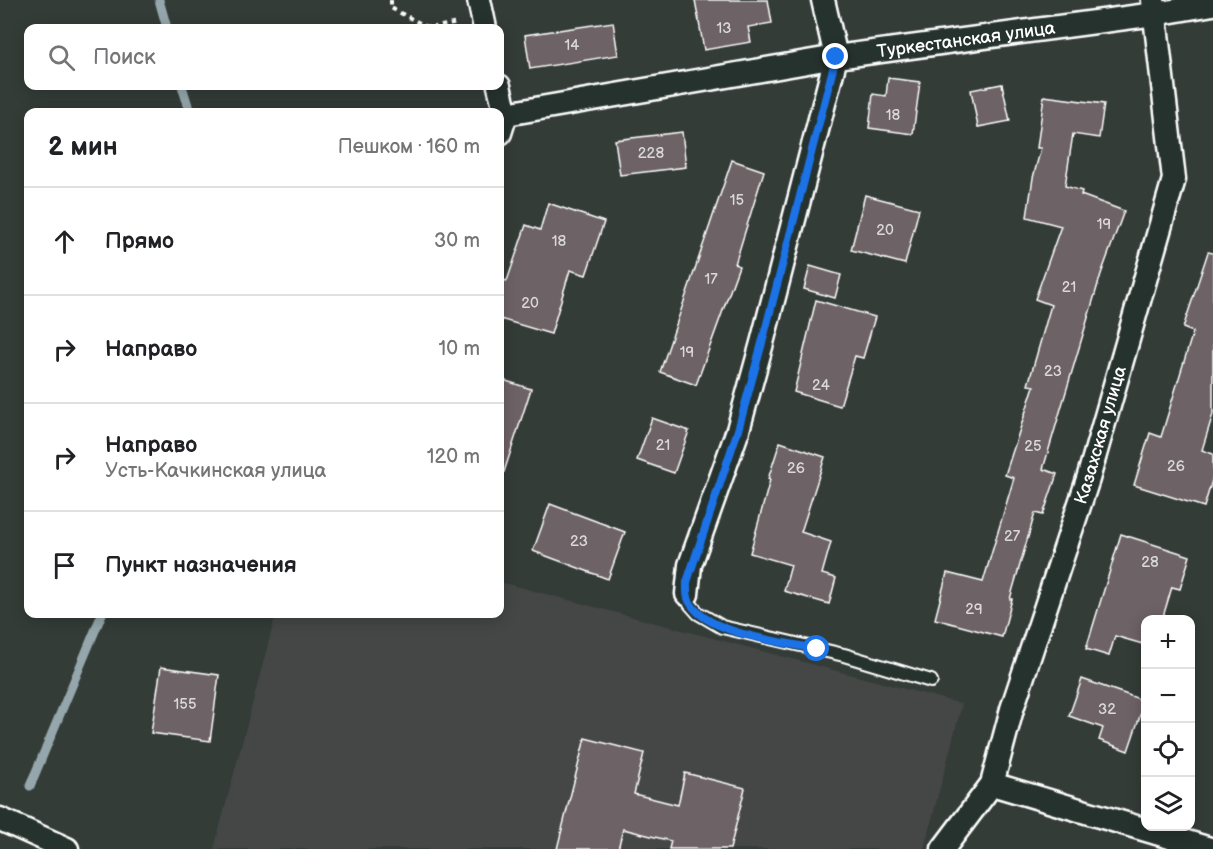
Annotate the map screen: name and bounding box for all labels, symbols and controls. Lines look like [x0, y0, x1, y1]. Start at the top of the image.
street label: Туркестанская улица [876, 18, 1057, 62]
house number: 13 [716, 19, 732, 38]
search box [24, 24, 504, 90]
house number: 14 [565, 36, 579, 55]
icon: search [45, 41, 78, 74]
route end [822, 43, 848, 69]
text: Поиск [93, 44, 156, 71]
house number: 18 [886, 106, 901, 125]
text: 2 мин [48, 132, 118, 163]
text: Пешком · 160 m [338, 135, 480, 159]
house number: 228 [638, 144, 664, 163]
house number: 15 [730, 191, 744, 210]
house number: 19 [1097, 215, 1111, 234]
house number: 20 [876, 221, 894, 240]
icon: ahead [48, 225, 81, 258]
text: Прямо [105, 228, 174, 255]
text: 30 m [434, 229, 480, 253]
house number: 18 [552, 232, 567, 251]
house number: 17 [704, 270, 718, 289]
house number: 21 [1062, 278, 1076, 297]
house number: 20 [521, 294, 539, 313]
icon: right [48, 333, 81, 366]
text: Направо [105, 336, 197, 363]
text: 10 m [439, 337, 480, 361]
house number: 19 [680, 343, 694, 362]
house number: 23 [1044, 362, 1062, 381]
street label: Казахская улица [1070, 363, 1131, 507]
house number: 24 [812, 376, 830, 395]
text: Направо [105, 432, 197, 459]
house number: 21 [656, 436, 670, 455]
house number: 25 [1024, 437, 1042, 456]
icon: right [48, 441, 81, 474]
text: 120 m [427, 445, 480, 469]
house number: 26 [1167, 457, 1185, 476]
text: Усть-Качкинская улица [105, 459, 326, 483]
house number: 26 [787, 459, 805, 478]
house number: 27 [1004, 527, 1021, 546]
house number: 23 [570, 532, 588, 551]
icon: arrive [48, 549, 81, 582]
text: Пункт назначения [105, 552, 297, 579]
house number: 28 [1141, 553, 1159, 572]
house number: 29 [965, 600, 983, 619]
map controls [1141, 615, 1195, 831]
button: + [1141, 615, 1195, 669]
route start [803, 635, 829, 661]
button: − [1141, 669, 1195, 723]
house number: 155 [174, 695, 197, 714]
house number: 32 [1098, 700, 1116, 719]
button: locate [1141, 723, 1195, 777]
button: layers [1141, 777, 1195, 831]

